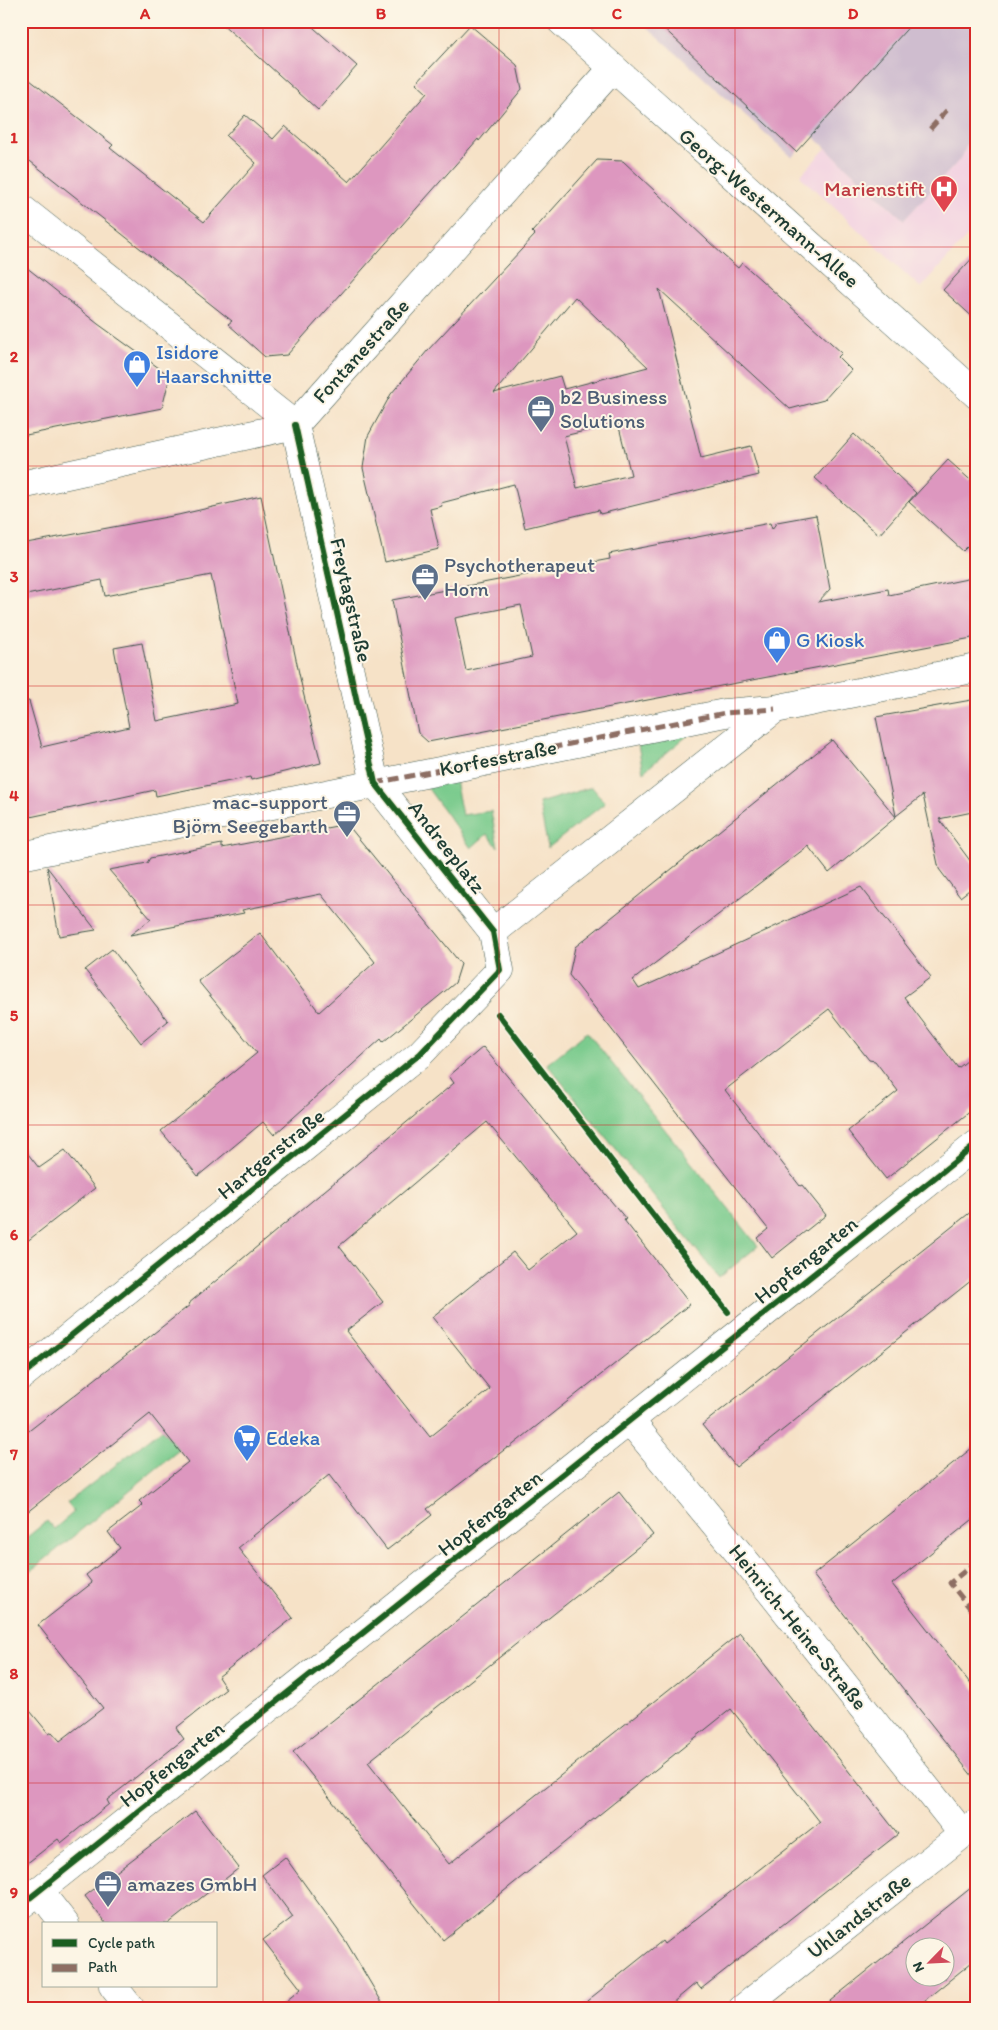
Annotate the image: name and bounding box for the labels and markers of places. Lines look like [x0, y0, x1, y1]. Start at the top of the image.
hospital icon: Marienstift [929, 174, 959, 213]
place label: Marienstift [824, 176, 925, 201]
place label: Isidore Haarschnitte [156, 339, 272, 388]
shop icon: Isidore Haarschnitte [122, 349, 152, 388]
place label: b2 Business Solutions [560, 384, 667, 433]
office icon: b2 Business Solutions [526, 394, 556, 433]
place label: Psychotherapeut Horn [444, 552, 595, 601]
office icon: Psychotherapeut Horn [410, 562, 440, 601]
shop icon: G Kiosk [762, 625, 792, 664]
place label: G Kiosk [796, 627, 865, 652]
place label: mac-support Björn Seegebarth [172, 789, 328, 838]
office icon: mac-support Björn Seegebarth [332, 799, 362, 838]
supermarket icon: Edeka [232, 1423, 262, 1462]
place label: Edeka [266, 1425, 320, 1450]
office icon: amazes GmbH [93, 1869, 123, 1908]
place label: amazes GmbH [127, 1871, 257, 1896]

